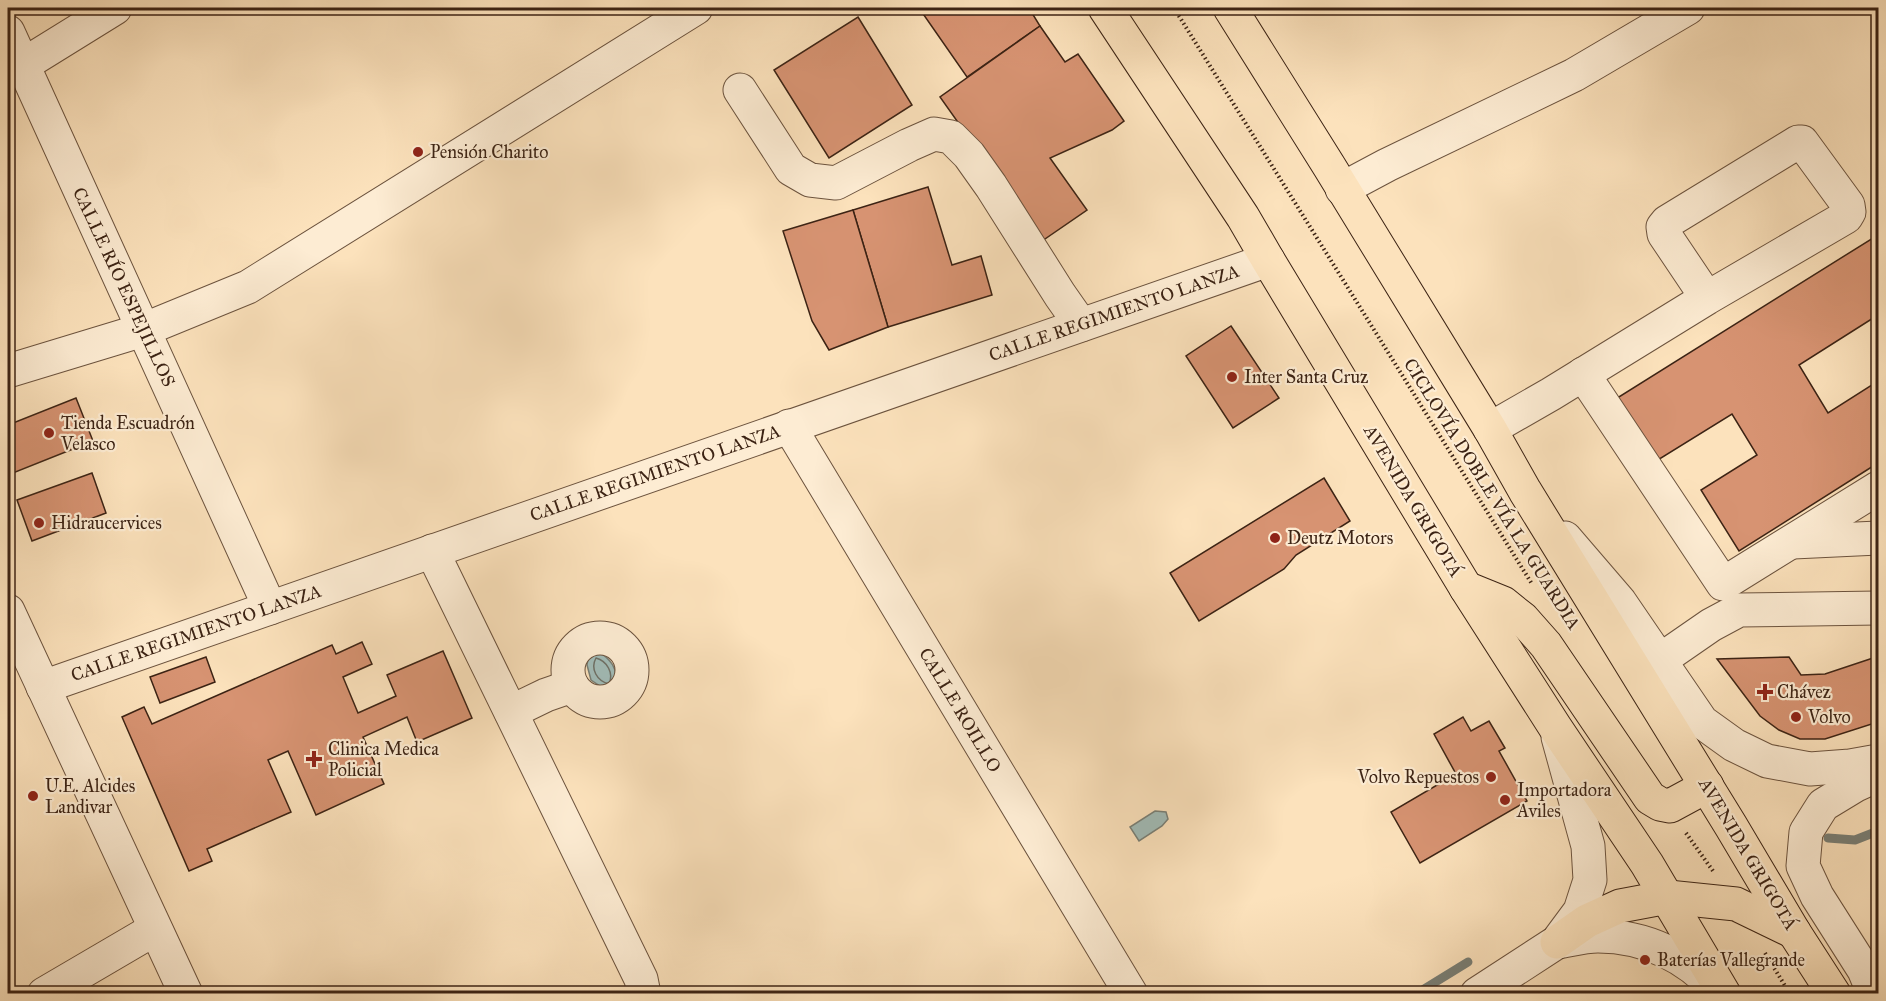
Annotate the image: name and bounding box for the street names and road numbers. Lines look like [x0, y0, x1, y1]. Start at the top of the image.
street label: CALLE RÍO ESPEJILLOS [67, 183, 182, 391]
street label: CALLE REGIMIENTO LANZA [986, 260, 1242, 366]
street label: CICLOVÍA DOBLE VÍA LA GUARDIA [1399, 353, 1587, 634]
street label: AVENIDA GRIGOTÁ [1358, 419, 1469, 581]
street label: CALLE REGIMIENTO LANZA [527, 420, 783, 526]
street label: CALLE REGIMIENTO LANZA [68, 580, 324, 686]
street label: CALLE ROILLO [914, 644, 1006, 776]
street label: AVENIDA GRIGOTÁ [1693, 772, 1804, 934]

